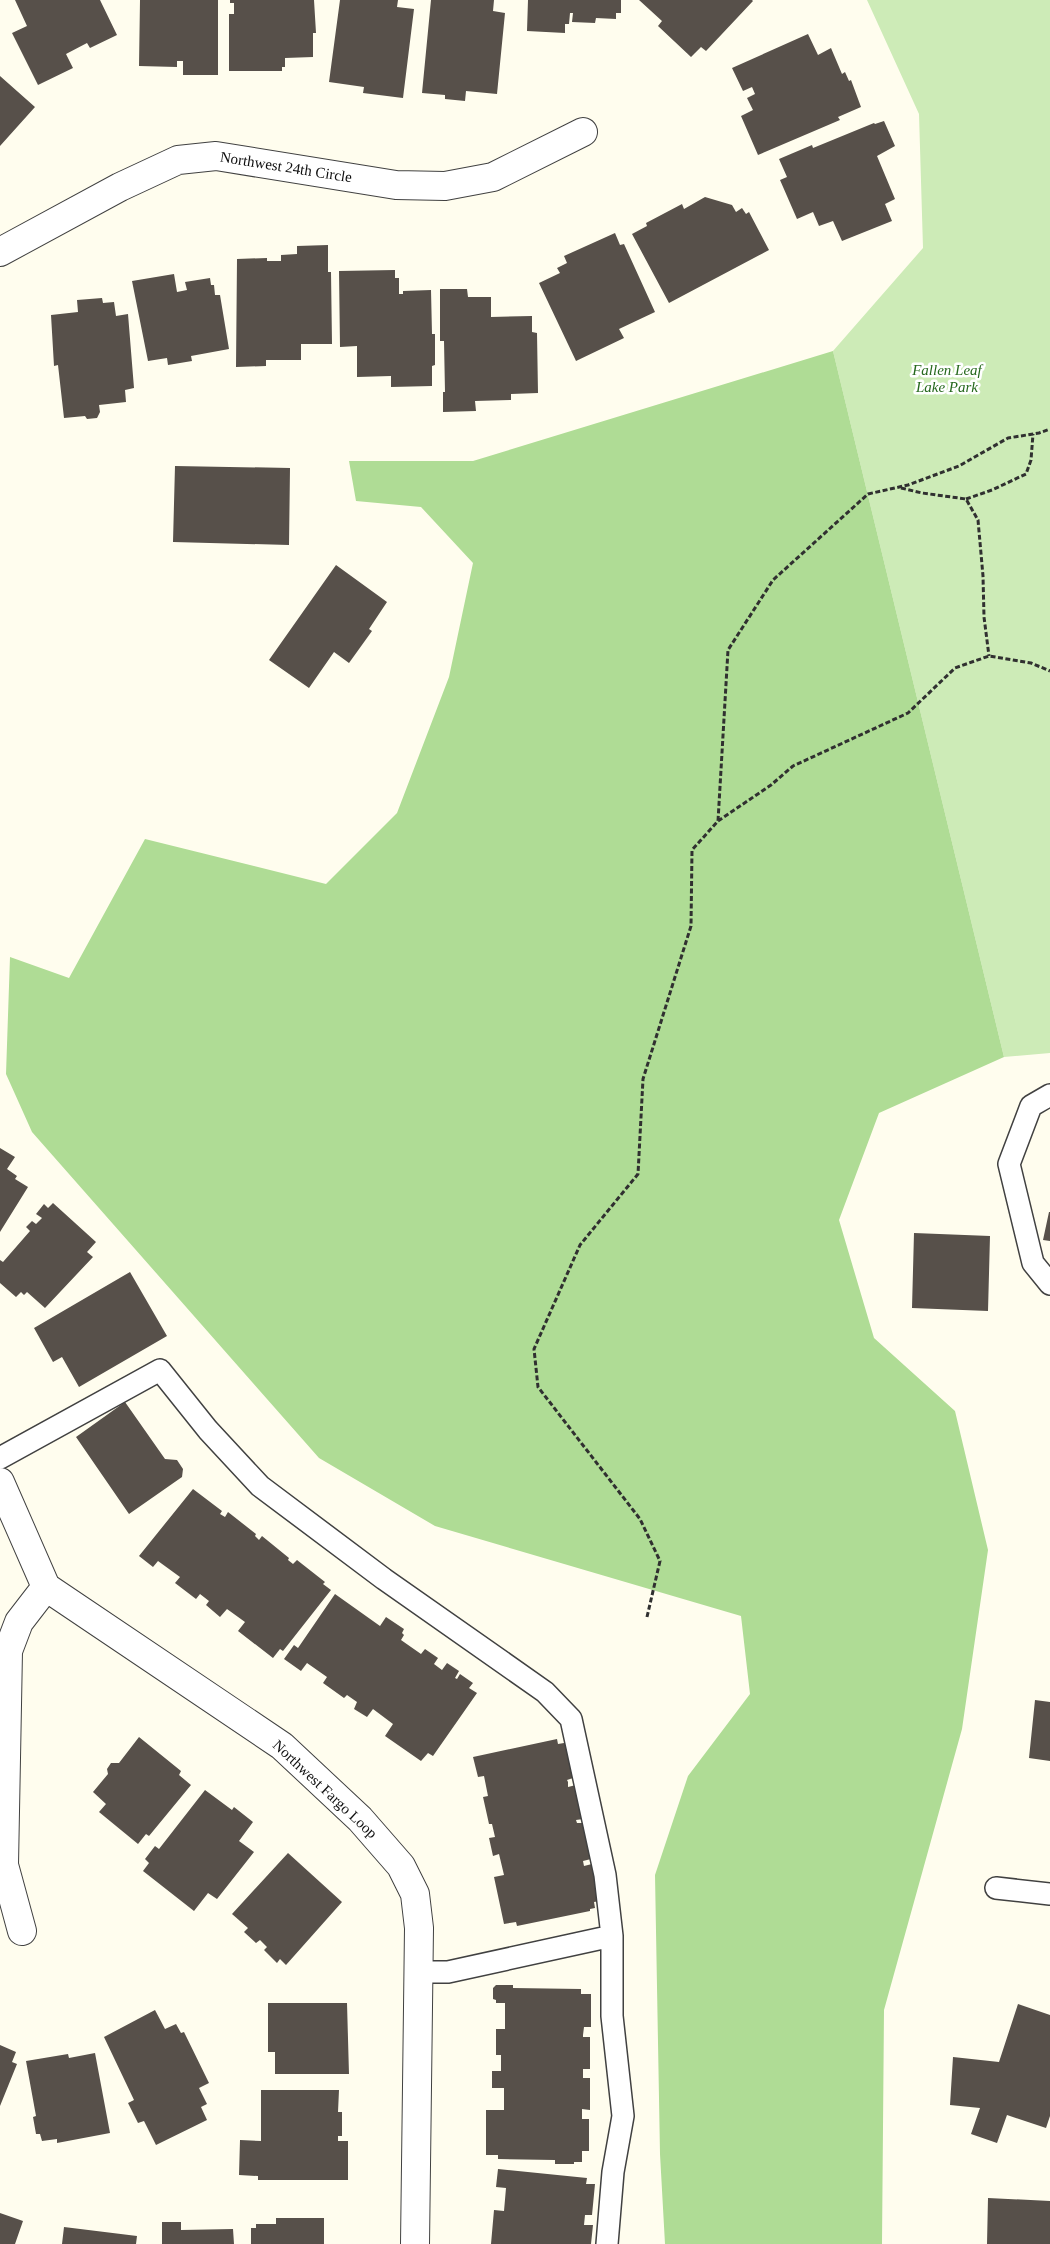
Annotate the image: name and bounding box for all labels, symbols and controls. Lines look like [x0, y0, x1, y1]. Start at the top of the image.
street label: Northwest 24th Circle [219, 149, 353, 185]
park label: Fallen Leaf Lake Park [911, 362, 984, 395]
street label: Northwest Fargo Loop [270, 1737, 380, 1841]

